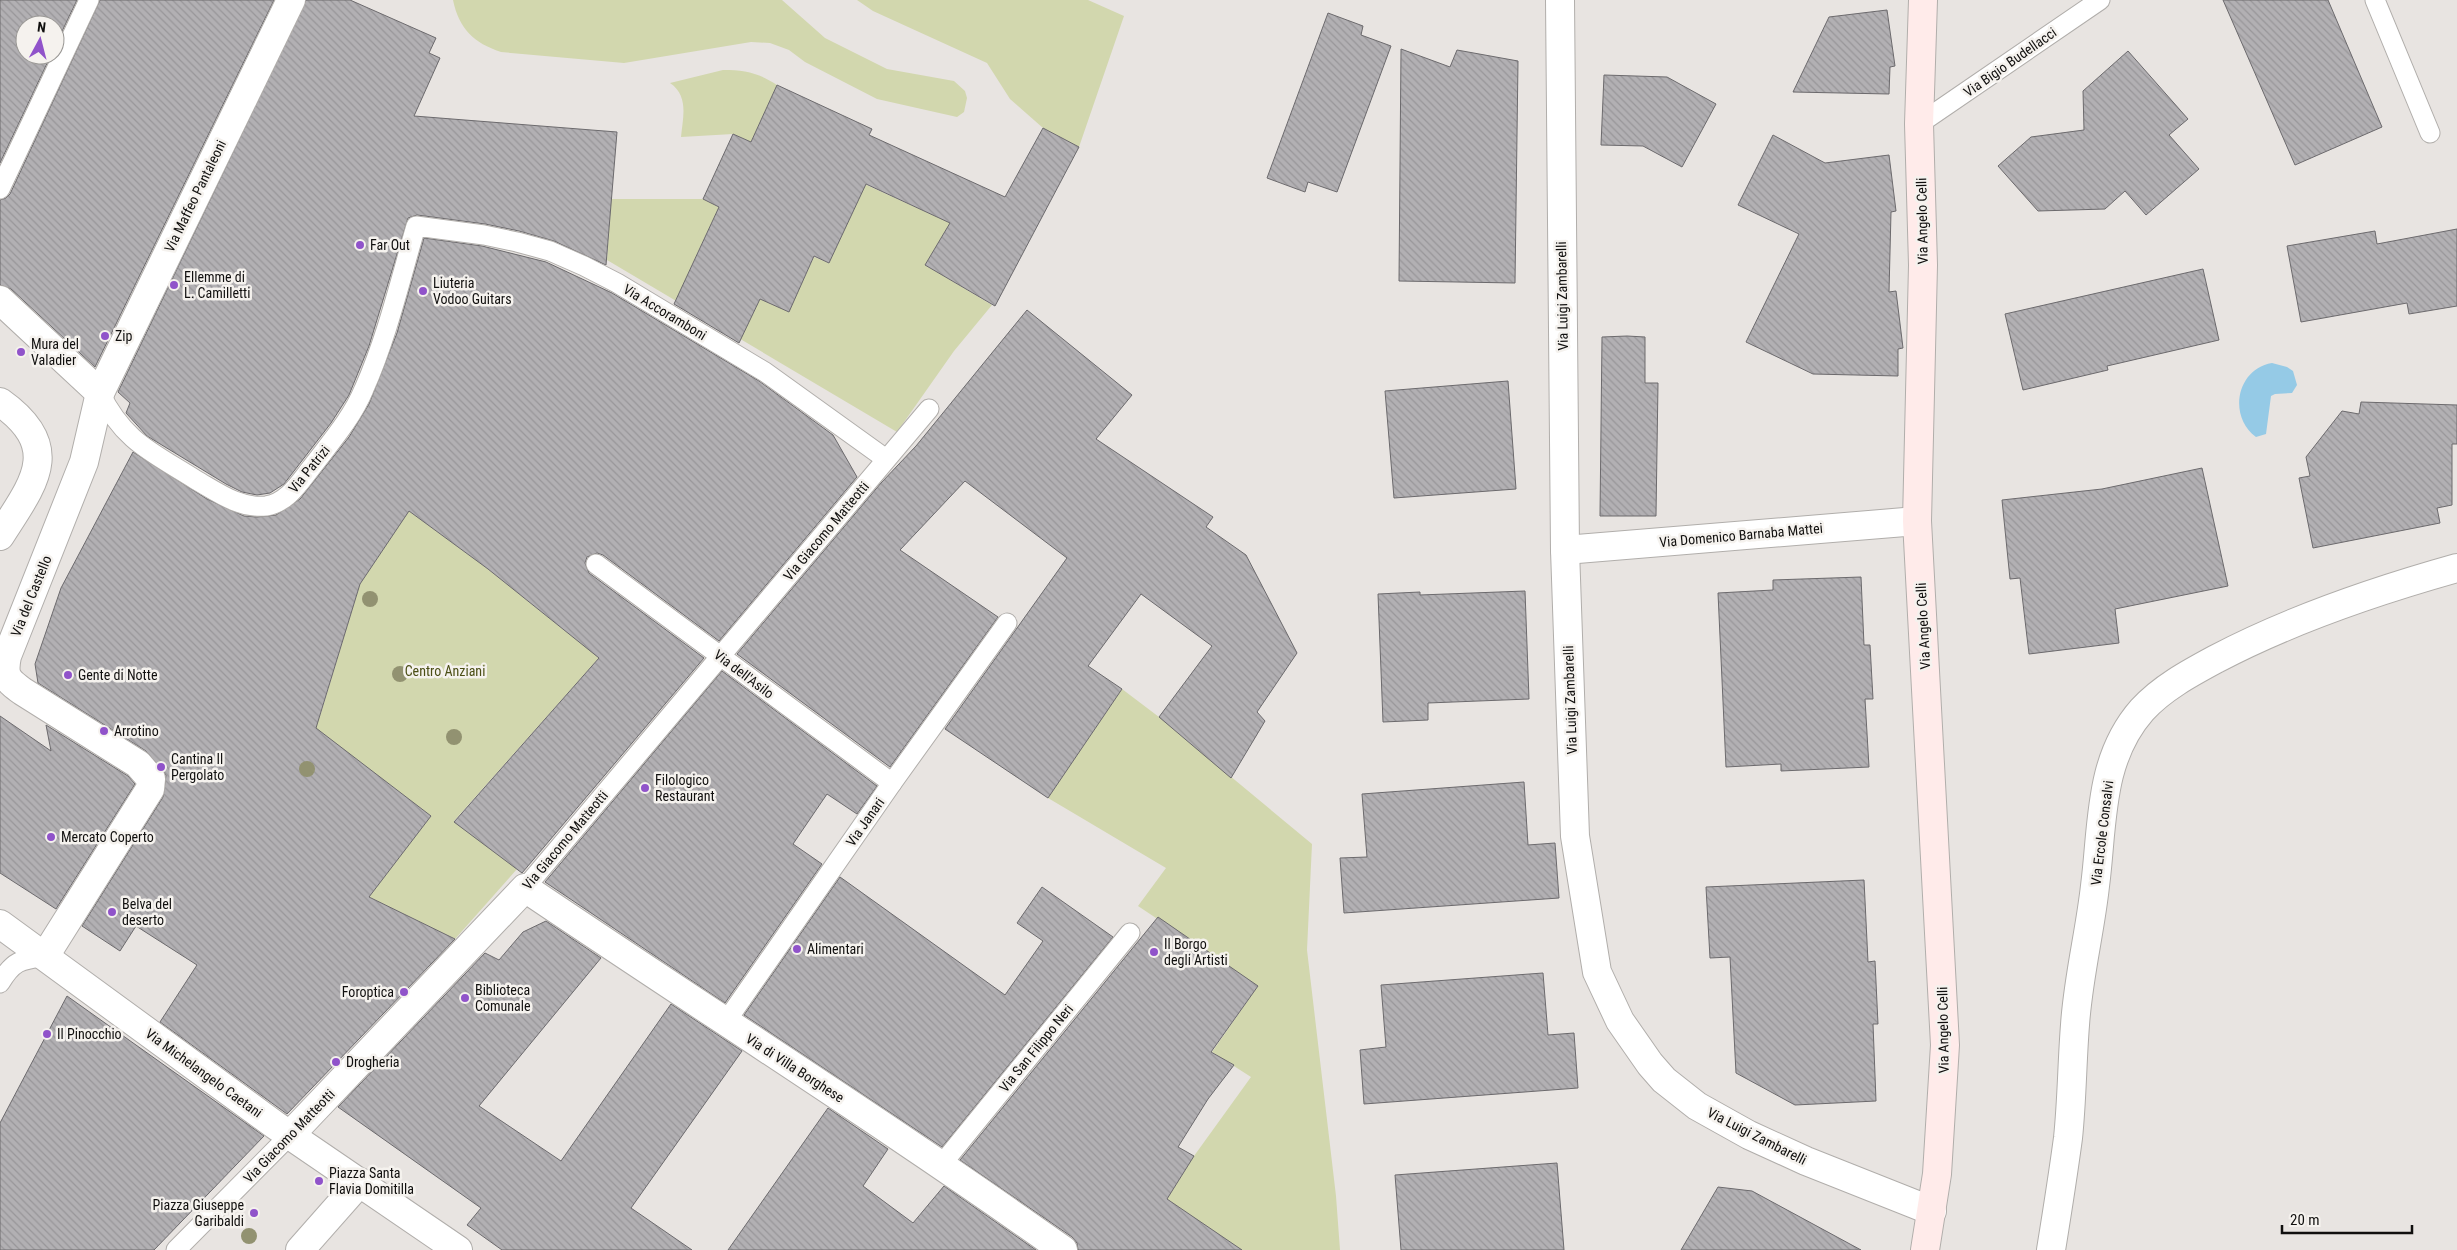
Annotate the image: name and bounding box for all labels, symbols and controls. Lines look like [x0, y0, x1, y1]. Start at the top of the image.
north arrow [15, 15, 65, 65]
text: N [36, 19, 47, 36]
street label: Via Bigio Budellacci [1961, 24, 2059, 100]
street label: Via Maffeo Pantaleoni [161, 137, 229, 255]
street label: Via Angelo Celli [1913, 177, 1931, 265]
place label: Far Out [370, 237, 410, 253]
marker: Far Out [354, 239, 366, 251]
street label: Via Luigi Zambarelli [1553, 241, 1571, 351]
place label: Ellemme di L. Camilletti [184, 269, 250, 301]
place label: Liuteria Vodoo Guitars [433, 275, 512, 307]
marker: Ellemme di L. Camilletti [168, 279, 180, 291]
street label: Via Accoramboni [621, 281, 709, 343]
marker: Liuteria Vodoo Guitars [417, 285, 429, 297]
place label: Zip [115, 328, 133, 344]
marker: Zip [99, 330, 111, 342]
place label: Mura del Valadier [31, 336, 79, 368]
marker: Mura del Valadier [15, 346, 27, 358]
street label: Via Patrizi [285, 442, 333, 496]
street label: Via Giacomo Matteotti [780, 478, 872, 584]
street label: Via Domenico Barnaba Mattei [1659, 520, 1823, 550]
street label: Via del Castello [7, 553, 55, 639]
street label: Via Angelo Celli [1913, 582, 1933, 670]
street label: Via Luigi Zambarelli [1560, 645, 1580, 755]
street label: Via dell'Asilo [711, 646, 777, 702]
park label: Centro Anziani [405, 663, 485, 679]
place label: Gente di Notte [78, 667, 158, 683]
marker: Gente di Notte [62, 669, 74, 681]
place label: Arrotino [114, 723, 159, 739]
marker: Arrotino [98, 725, 110, 737]
place label: Cantina Il Pergolato [171, 751, 224, 783]
marker: Cantina Il Pergolato [155, 761, 167, 773]
place label: Filologico Restaurant [655, 772, 715, 804]
street label: Via Ercole Consalvi [2088, 780, 2116, 886]
marker: Filologico Restaurant [639, 782, 651, 794]
street label: Via Giacomo Matteotti [519, 787, 611, 893]
street label: Via Janari [843, 795, 887, 849]
place label: Mercato Coperto [61, 829, 154, 845]
marker: Mercato Coperto [45, 831, 57, 843]
place label: Belva del deserto [122, 896, 172, 928]
marker: Belva del deserto [106, 906, 118, 918]
place label: Il Borgo degli Artisti [1164, 936, 1228, 968]
place label: Alimentari [807, 941, 864, 957]
marker: Alimentari [791, 943, 803, 955]
marker: Il Borgo degli Artisti [1148, 946, 1160, 958]
place label: Biblioteca Comunale [475, 982, 531, 1014]
place label: Foroptica [342, 984, 394, 1000]
marker: Foroptica [398, 986, 410, 998]
street label: Via Angelo Celli [1934, 986, 1952, 1074]
marker: Biblioteca Comunale [459, 992, 471, 1004]
street label: Via San Filippo Neri [996, 1001, 1076, 1095]
street label: Via Michelangelo Caetani [143, 1025, 265, 1121]
place label: Il Pinocchio [57, 1026, 122, 1042]
marker: Il Pinocchio [41, 1028, 53, 1040]
street label: Via di Villa Borghese [743, 1030, 847, 1106]
place label: Drogheria [346, 1054, 400, 1070]
marker: Drogheria [330, 1056, 342, 1068]
street label: Via Giacomo Matteotti [240, 1086, 338, 1186]
street label: Via Luigi Zambarelli [1705, 1104, 1809, 1168]
place label: Piazza Santa Flavia Domitilla [329, 1165, 414, 1197]
marker: Piazza Santa Flavia Domitilla [313, 1175, 325, 1187]
place label: Piazza Giuseppe Garibaldi [153, 1197, 244, 1229]
scale bar [2282, 1202, 2412, 1234]
marker: Piazza Giuseppe Garibaldi [248, 1207, 260, 1219]
text: 20 m [2290, 1211, 2320, 1229]

